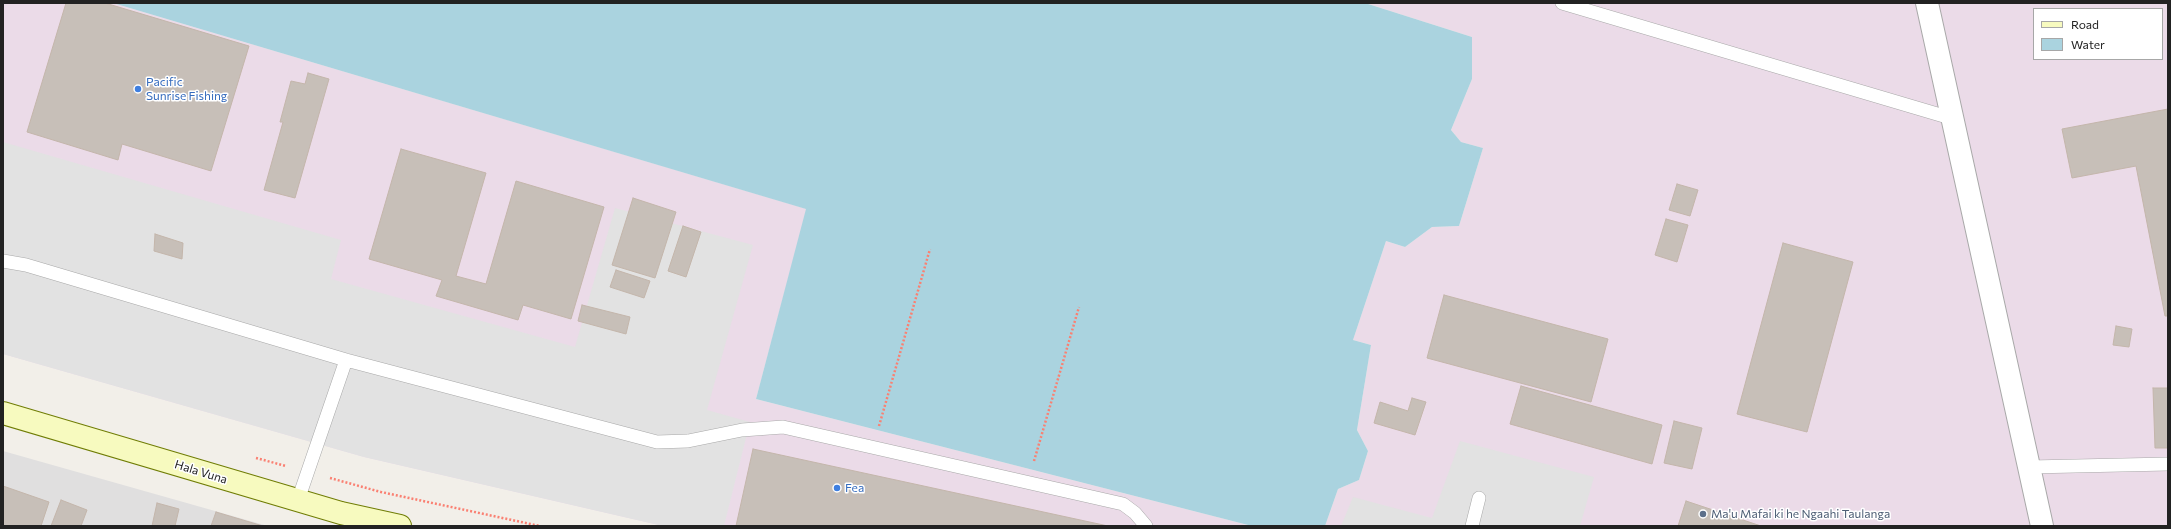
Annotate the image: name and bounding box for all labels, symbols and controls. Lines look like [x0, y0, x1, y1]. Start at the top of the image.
legend [2033, 8, 2163, 60]
text: Road [2071, 17, 2099, 31]
text: Water [2071, 37, 2105, 51]
place label: Pacific Sunrise Fishing [146, 75, 227, 103]
marker: Pacific Sunrise Fishing [133, 84, 143, 94]
street label: Hala Vuna [173, 457, 229, 487]
place label: Fea [845, 481, 864, 495]
marker: Fea [832, 483, 842, 493]
place label: Ma'u Mafai ki he Ngaahi Taulanga [1711, 507, 1890, 521]
marker: Ma'u Mafai ki he Ngaahi Taulanga [1698, 509, 1708, 519]

